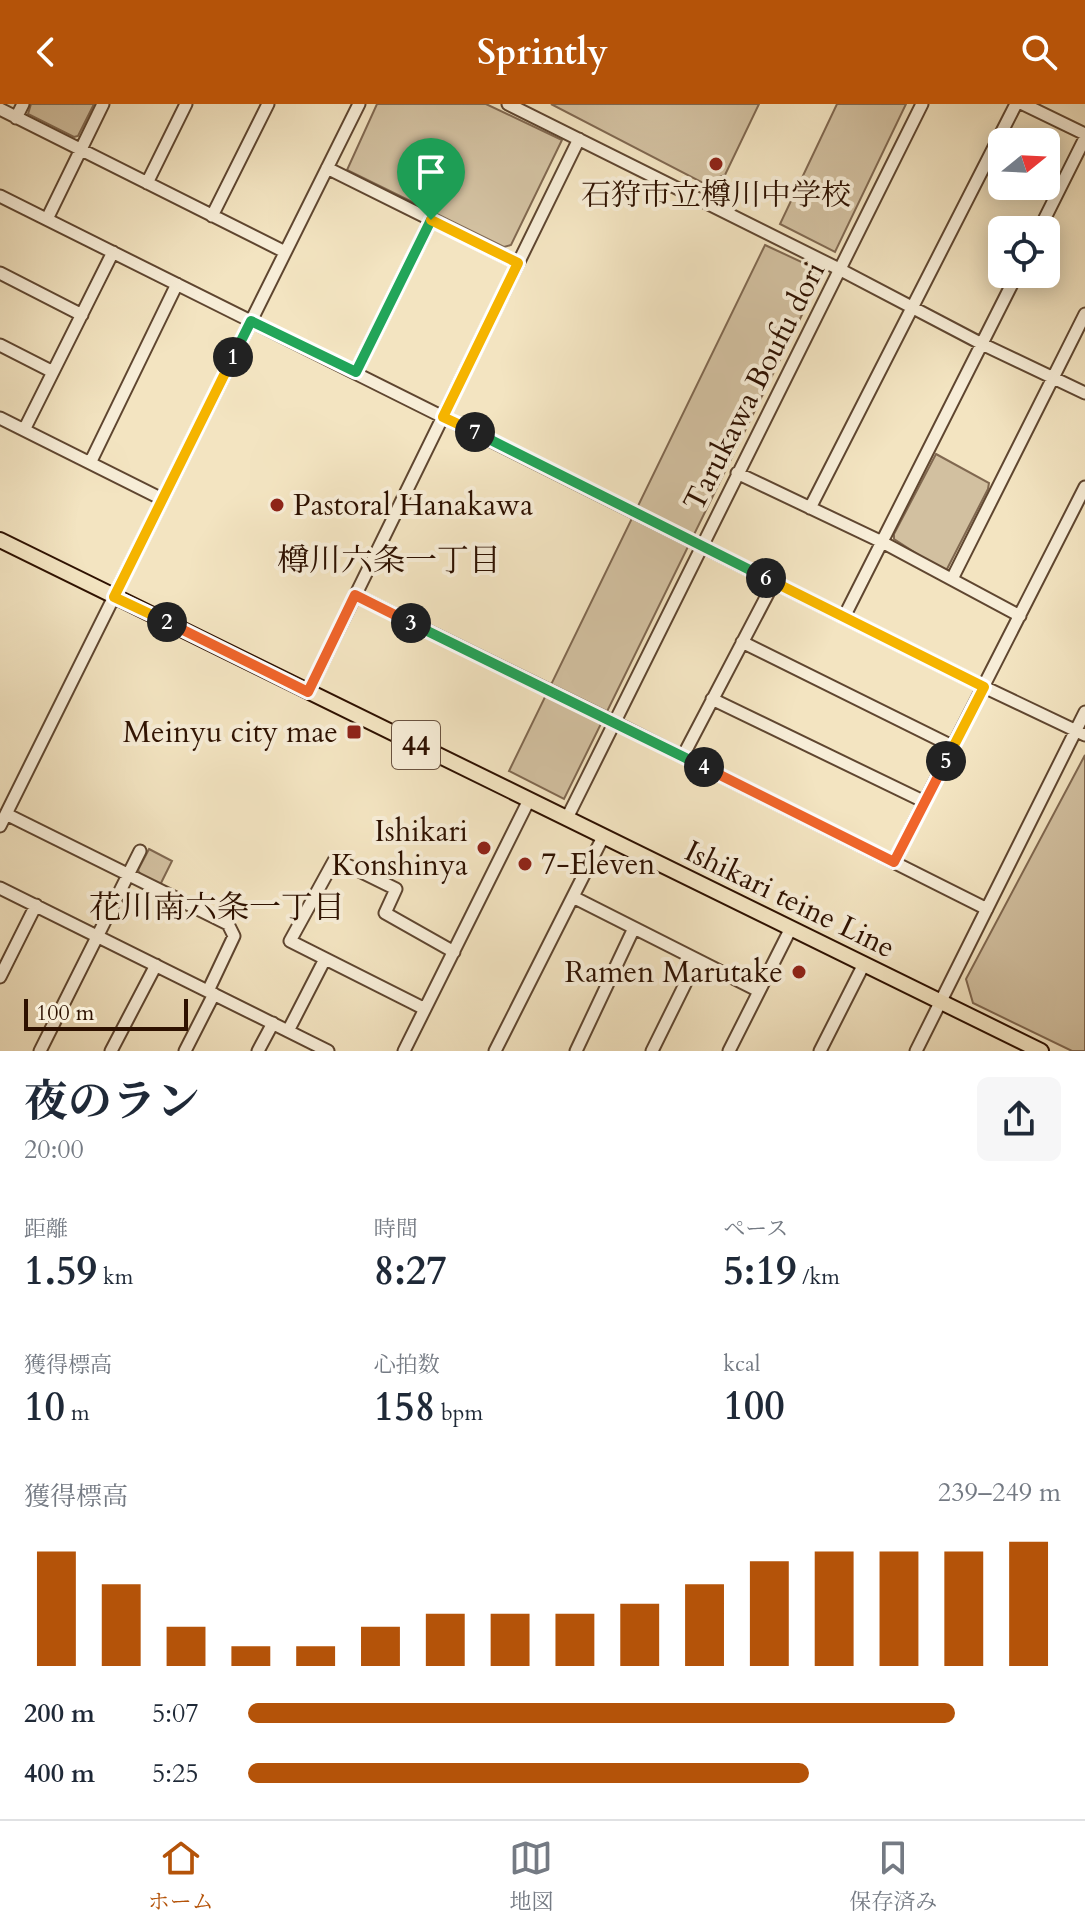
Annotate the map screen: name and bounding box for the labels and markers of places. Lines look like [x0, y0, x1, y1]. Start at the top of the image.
pin [397, 138, 465, 220]
marker: 石狩市立樽川中学校 [707, 155, 725, 173]
place label: 石狩市立樽川中学校 [581, 175, 851, 216]
pin: 1 [213, 337, 253, 377]
pin: 7 [455, 412, 495, 452]
place label: Pastoral Hanakawa [293, 485, 533, 526]
marker: Pastoral Hanakawa [268, 496, 286, 514]
pin: 6 [746, 558, 786, 598]
pin: 2 [147, 602, 187, 642]
pin: 3 [391, 603, 431, 643]
place label: Meinyu city mae [123, 712, 338, 753]
marker: Meinyu city mae [345, 723, 363, 741]
pin: 5 [926, 741, 966, 781]
pin: 4 [684, 747, 724, 787]
place label: Ishikari Konshinya [332, 811, 468, 886]
marker: Ishikari Konshinya [475, 839, 493, 857]
place label: 7-Eleven [541, 844, 655, 885]
marker: 7-Eleven [516, 855, 534, 873]
place label: Ramen Marutake [564, 952, 783, 993]
marker: Ramen Marutake [790, 963, 808, 981]

